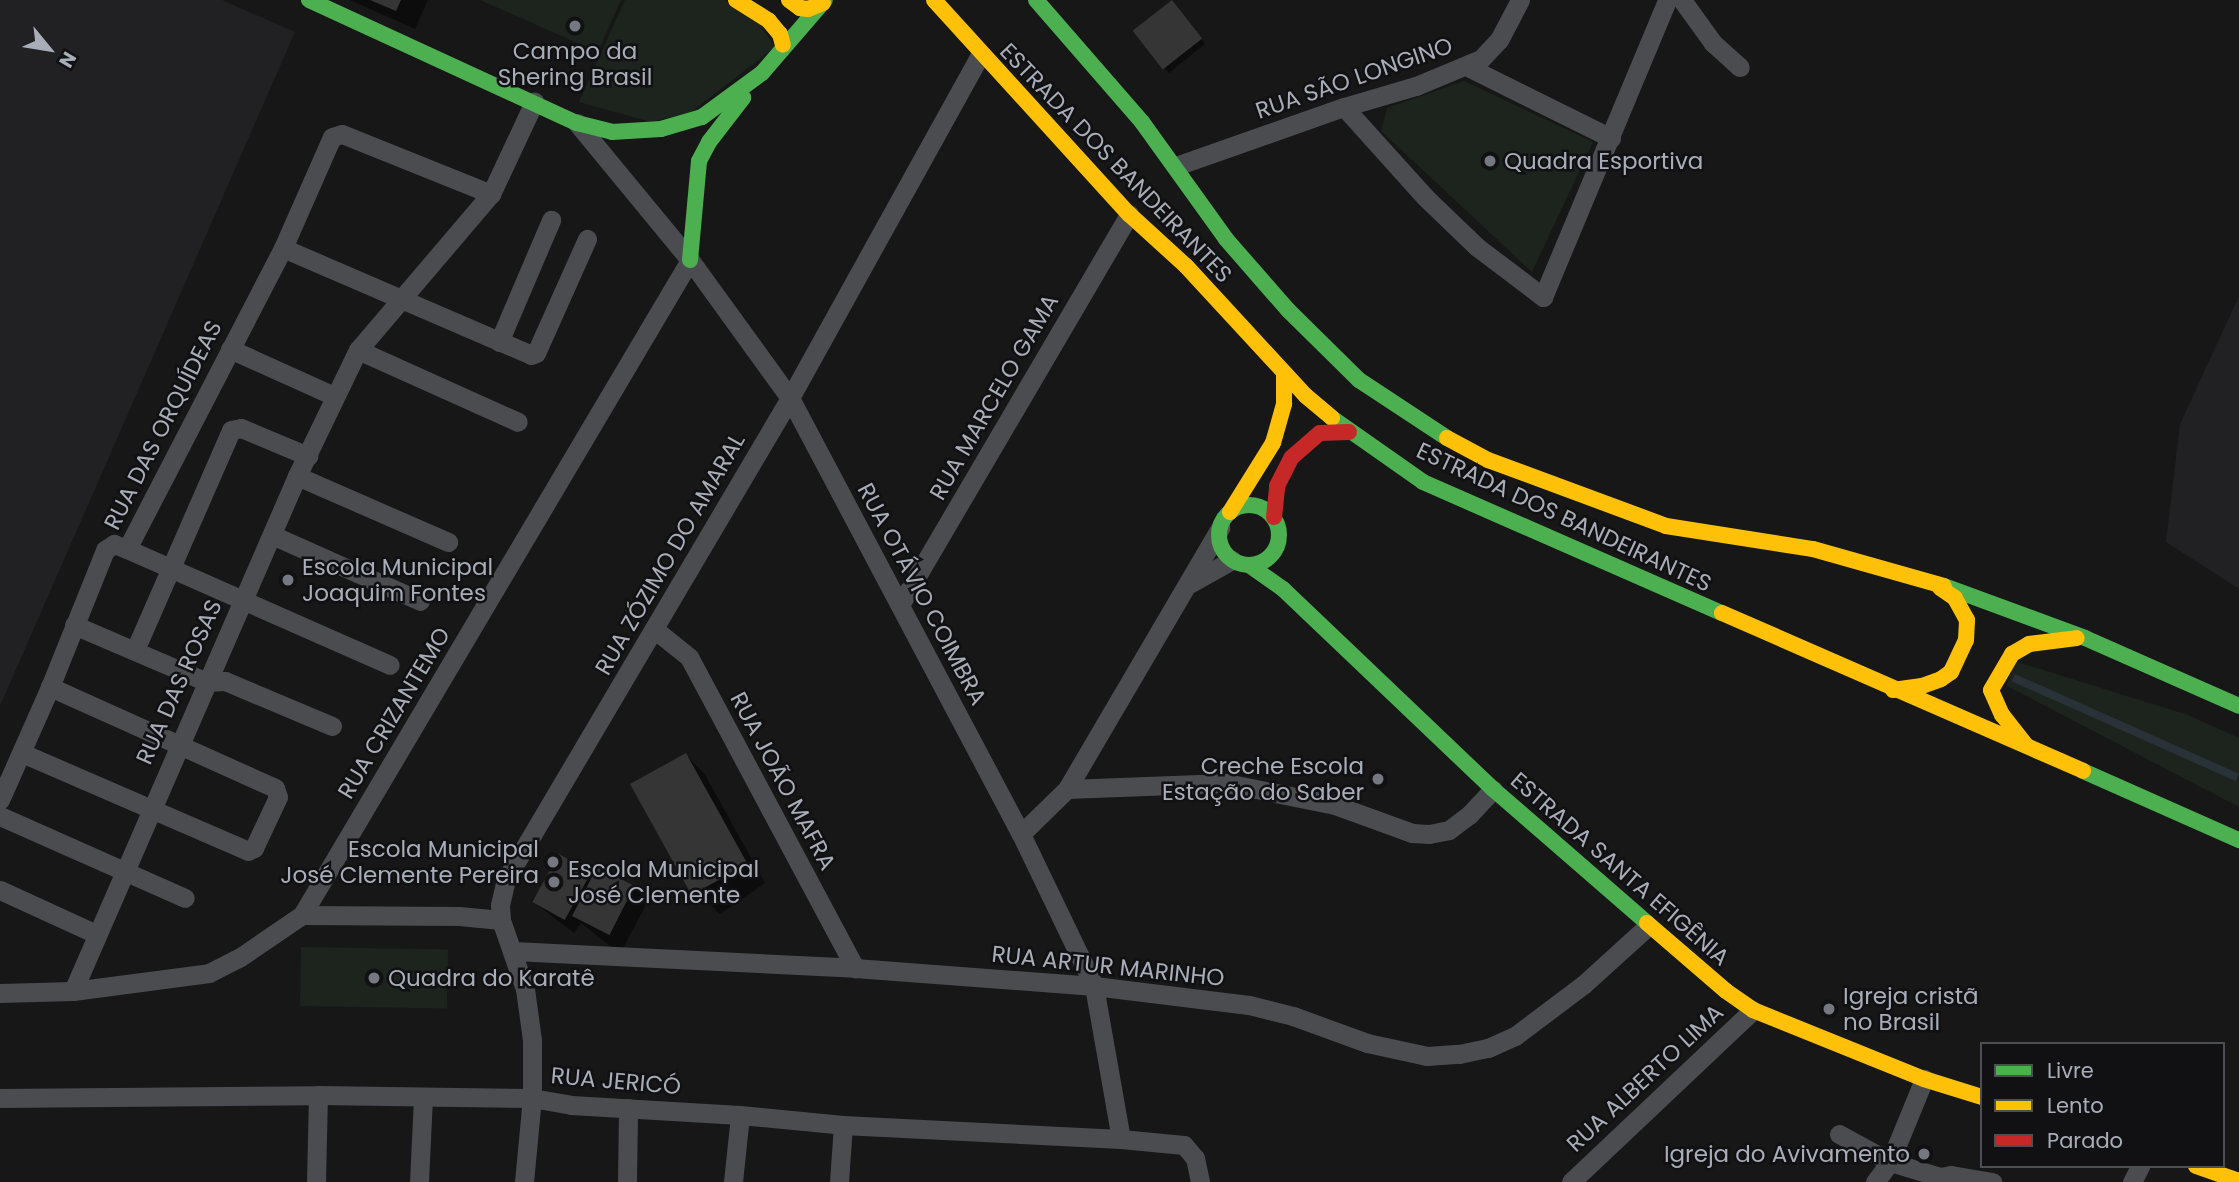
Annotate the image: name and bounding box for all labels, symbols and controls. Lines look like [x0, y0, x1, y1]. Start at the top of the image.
north arrow [14, 14, 84, 84]
marker: Campo da Shering Brasil [567, 18, 583, 34]
street label: RUA SÃO LONGINO [1252, 31, 1456, 125]
place label: Campo da Shering Brasil [498, 37, 652, 91]
street label: ESTRADA DOS BANDEIRANTES [994, 38, 1238, 288]
text: N [52, 47, 83, 73]
place label: Quadra Esportiva [1504, 147, 1703, 175]
marker: Quadra Esportiva [1482, 153, 1498, 169]
street label: RUA MARCELO GAMA [924, 289, 1064, 505]
street label: RUA DAS ORQUÍDEAS [98, 316, 228, 534]
street label: RUA ZÓZIMO DO AMARAL [589, 428, 751, 680]
street label: ESTRADA DOS BANDEIRANTES [1412, 436, 1716, 598]
street label: RUA OTÁVIO COIMBRA [852, 478, 992, 710]
place label: Escola Municipal Joaquim Fontes [302, 553, 493, 607]
marker: Escola Municipal Joaquim Fontes [280, 572, 296, 588]
street label: RUA DAS ROSAS [130, 595, 228, 769]
street label: RUA CRIZANTEMO [332, 622, 456, 804]
street label: RUA JOÃO MAFRA [724, 687, 842, 875]
place label: Creche Escola Estação do Saber [1162, 752, 1364, 806]
street label: ESTRADA SANTA EFIGÊNIA [1505, 767, 1735, 971]
marker: Creche Escola Estação do Saber [1370, 771, 1386, 787]
place label: Escola Municipal José Clemente Pereira [280, 835, 539, 889]
marker: Escola Municipal José Clemente Pereira [545, 854, 561, 870]
place label: Escola Municipal José Clemente [568, 855, 759, 909]
marker: Escola Municipal José Clemente [546, 874, 562, 890]
street label: RUA ARTUR MARINHO [990, 940, 1226, 992]
place label: Quadra do Karatê [388, 964, 595, 992]
marker: Quadra do Karatê [366, 970, 382, 986]
place label: Igreja cristã no Brasil [1843, 982, 1979, 1036]
street label: RUA ALBERTO LIMA [1561, 998, 1729, 1158]
marker: Igreja cristã no Brasil [1821, 1001, 1837, 1017]
legend [1980, 1042, 2225, 1168]
text: Livre [2047, 1056, 2094, 1085]
street label: RUA JERICÓ [550, 1062, 682, 1100]
text: Lento [2047, 1091, 2104, 1120]
text: Parado [2047, 1126, 2123, 1155]
place label: Igreja do Avivamento [1664, 1140, 1910, 1168]
marker: Igreja do Avivamento [1916, 1146, 1932, 1162]

